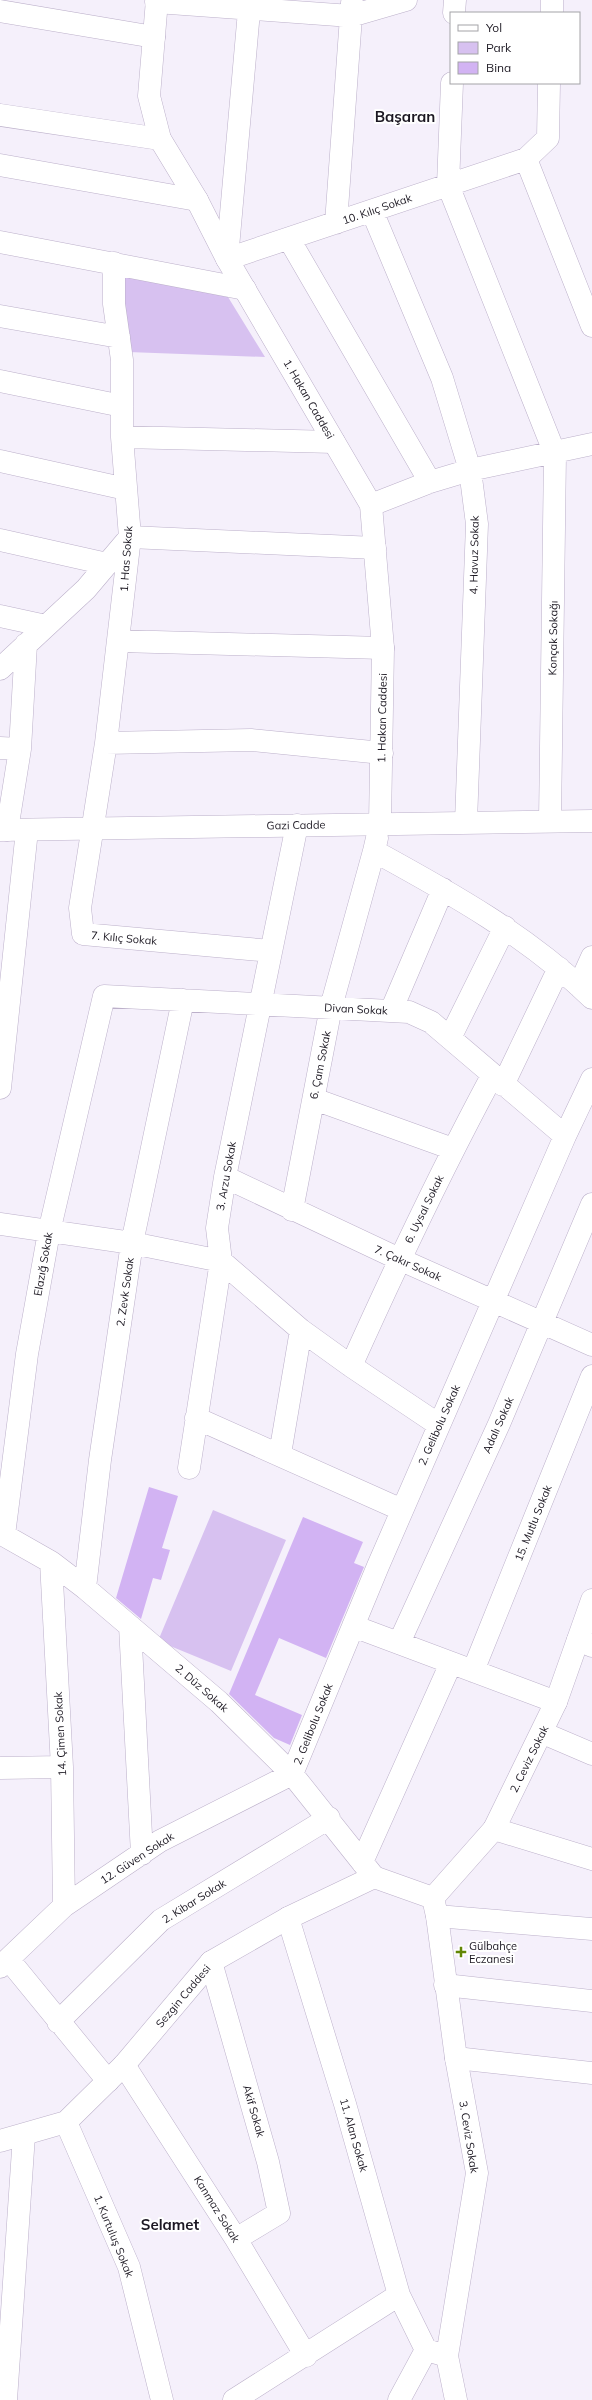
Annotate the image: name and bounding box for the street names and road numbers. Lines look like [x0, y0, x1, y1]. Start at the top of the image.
street label: 10. Kılıç Sokak [340, 190, 414, 227]
street label: 1. Hakan Caddesi [281, 357, 337, 441]
street label: 4. Havuz Sokak [466, 515, 482, 594]
street label: 1. Has Sokak [117, 525, 135, 593]
street label: Konçak Sokağı [545, 601, 561, 675]
street label: 1. Hakan Caddesi [374, 673, 390, 763]
street label: Gazi Cadde [266, 817, 326, 833]
street label: 7. Kılıç Sokak [90, 928, 158, 948]
street label: Divan Sokak [324, 1000, 388, 1018]
street label: 6. Çam Sokak [307, 1029, 334, 1100]
street label: 3. Arzu Sokak [213, 1140, 239, 1212]
street label: 6. Uysal Sokak [401, 1172, 447, 1245]
street label: Elazığ Sokak [31, 1231, 56, 1297]
street label: 7. Çakır Sokak [372, 1242, 444, 1284]
street label: 2. Zevk Sokak [113, 1256, 137, 1327]
street label: 2. Gelibolu Sokak [415, 1382, 463, 1468]
street label: Adalı Sokak [479, 1394, 517, 1455]
street label: 15. Mutlu Sokak [511, 1482, 555, 1563]
street label: 2. Düz Sokak [172, 1661, 232, 1715]
street label: 2. Gelibolu Sokak [290, 1681, 336, 1767]
street label: 14. Çimen Sokak [51, 1691, 69, 1777]
street label: 2. Ceviz Sokak [507, 1723, 551, 1795]
street label: 12. Güven Sokak [98, 1829, 177, 1887]
street label: 2. Kibar Sokak [159, 1876, 229, 1926]
street label: Sezgin Caddesi [153, 1962, 213, 2030]
street label: Akif Sokak [240, 2083, 268, 2139]
street label: 11. Alan Sokak [337, 2096, 371, 2174]
street label: 3. Ceviz Sokak [456, 2100, 482, 2175]
street label: Kanmaz Sokak [191, 2173, 243, 2245]
street label: 1. Kurtuluş Sokak [91, 2193, 137, 2280]

